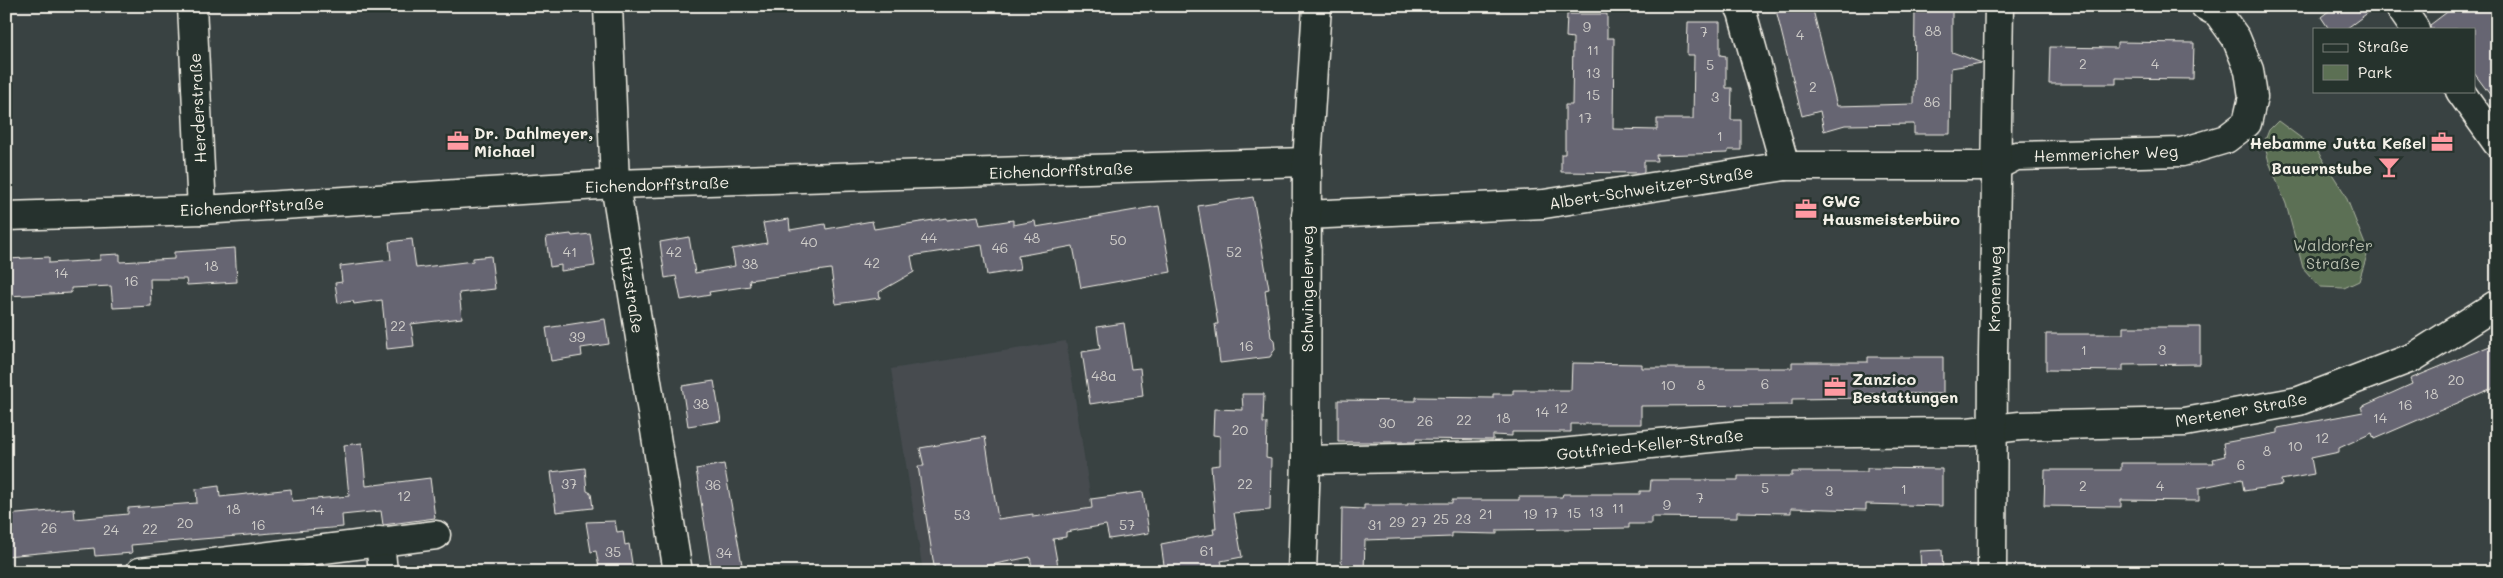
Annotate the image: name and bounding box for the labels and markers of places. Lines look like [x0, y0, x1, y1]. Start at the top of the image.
place label: Dr. Dahlmeyer, Michael [474, 122, 593, 161]
office icon: Dr. Dahlmeyer, Michael [445, 128, 471, 154]
office icon: Hebamme Jutta Keßel [2429, 129, 2455, 155]
place label: Hebamme Jutta Keßel [2249, 132, 2426, 153]
bar icon: Bauernstube [2376, 154, 2402, 180]
place label: Bauernstube [2271, 157, 2372, 178]
place label: GWG Hausmeisterbüro [1822, 190, 1960, 229]
office icon: GWG Hausmeisterbüro [1793, 196, 1819, 222]
place label: Zanzico Bestattungen [1852, 368, 1958, 407]
office icon: Zanzico Bestattungen [1822, 374, 1848, 400]

